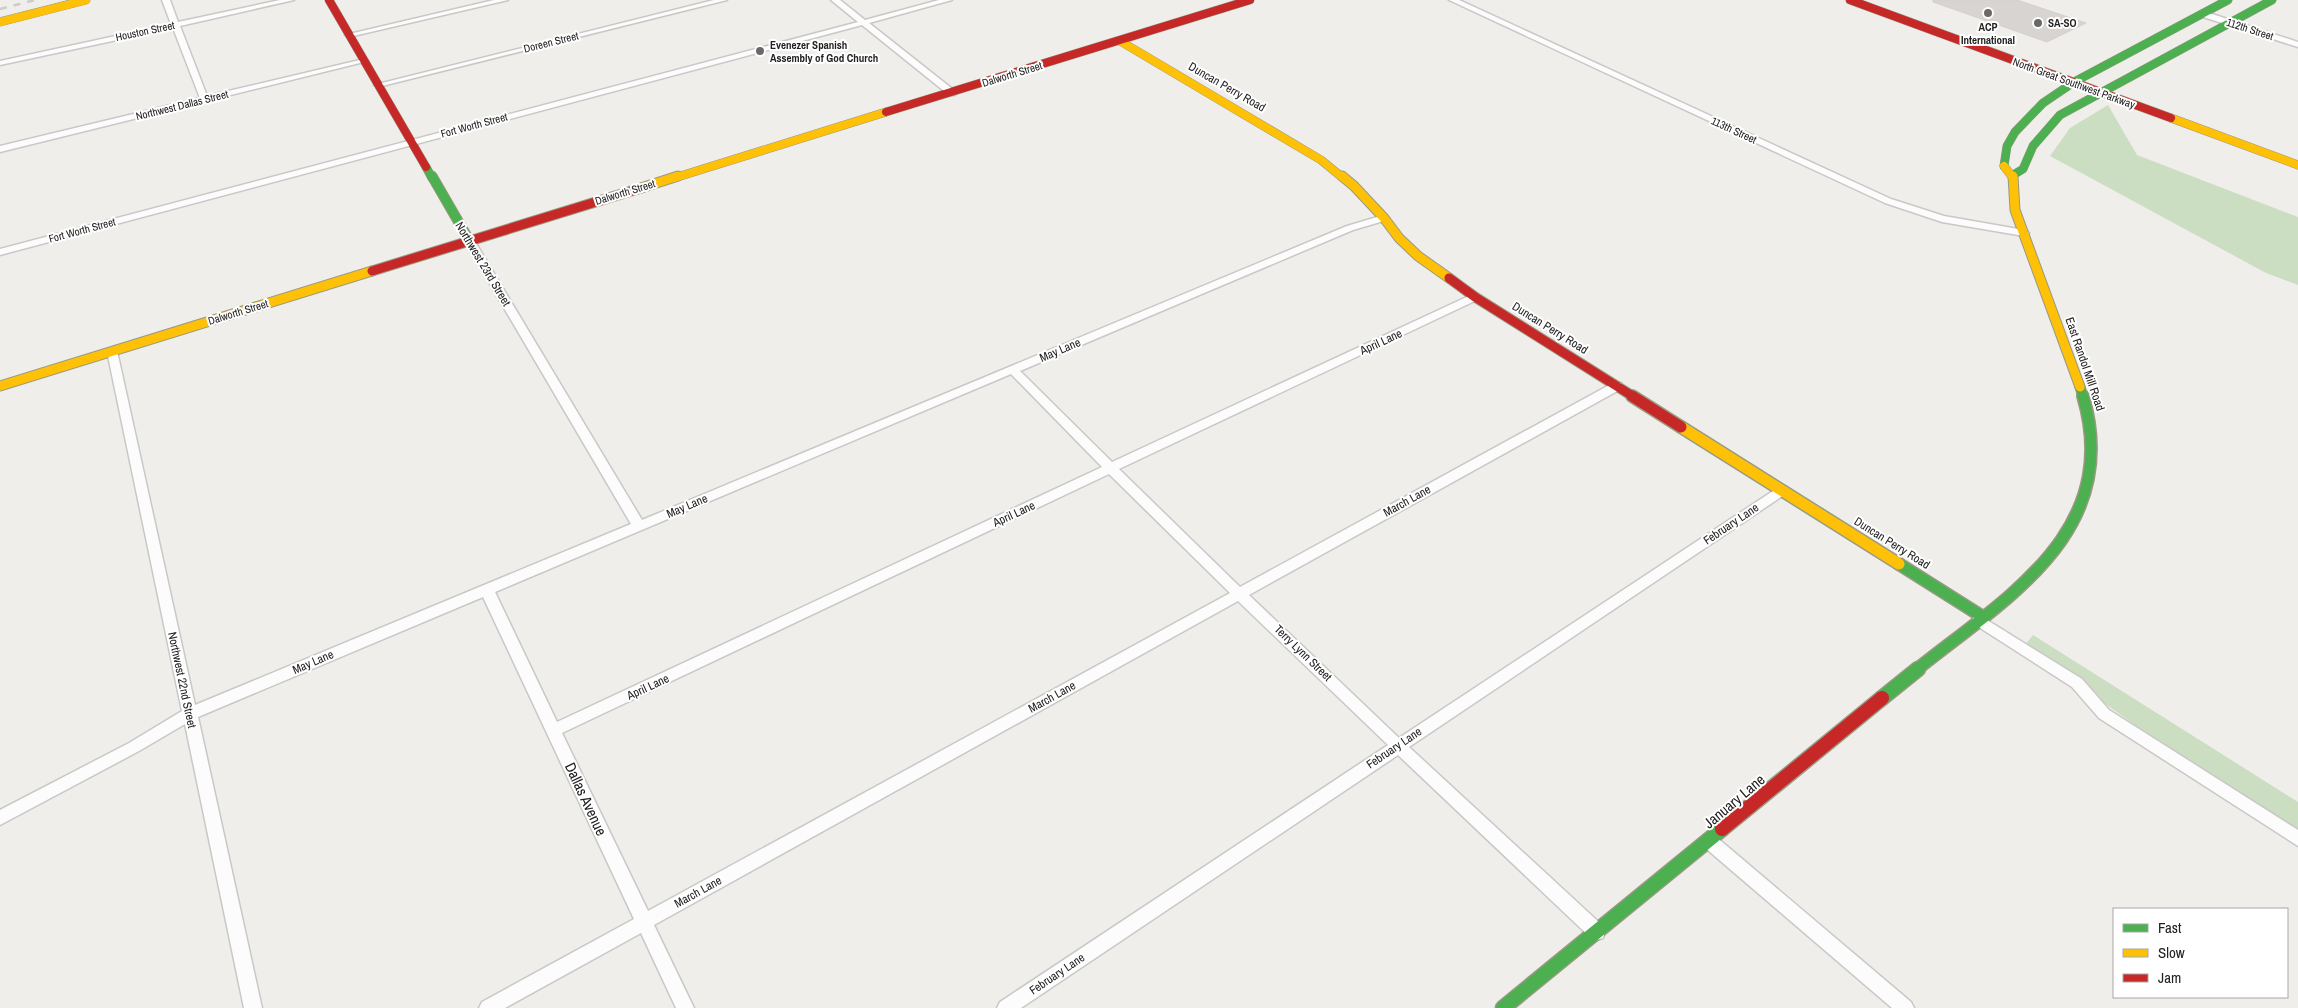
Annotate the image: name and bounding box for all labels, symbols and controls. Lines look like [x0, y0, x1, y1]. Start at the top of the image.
marker: ACP International [1982, 7, 1994, 19]
street label: 112th Street [2225, 15, 2276, 43]
place label: SA-SO [2048, 16, 2077, 30]
marker: SA-SO [2032, 17, 2044, 29]
street label: Houston Street [114, 18, 176, 44]
place label: ACP International [1961, 20, 2015, 47]
street label: Doreen Street [522, 28, 580, 56]
place label: Evenezer Spanish Assembly of God Church [770, 38, 878, 65]
marker: Evenezer Spanish Assembly of God Church [754, 45, 766, 57]
street label: North Great Southwest Parkway [2011, 54, 2137, 112]
street label: Dalworth Street [980, 58, 1044, 90]
street label: Duncan Perry Road [1186, 58, 1268, 116]
street label: Northwest Dallas Street [134, 87, 230, 123]
street label: Fort Worth Street [439, 109, 509, 141]
street label: 113th Street [1709, 113, 1759, 147]
street label: Dalworth Street [593, 176, 657, 208]
street label: Fort Worth Street [47, 214, 117, 246]
street label: Northwest 23rd Street [451, 219, 515, 309]
street label: Dalworth Street [206, 296, 270, 328]
street label: Duncan Perry Road [1509, 298, 1591, 358]
street label: East Randol Mill Road [2061, 315, 2109, 413]
street label: April Lane [1356, 325, 1405, 359]
street label: May Lane [1037, 334, 1083, 366]
street label: March Lane [1380, 481, 1434, 521]
street label: May Lane [664, 490, 710, 522]
street label: April Lane [989, 497, 1038, 531]
street label: February Lane [1700, 500, 1762, 548]
street label: Duncan Perry Road [1851, 513, 1933, 573]
street label: Terry Lynn Street [1271, 621, 1336, 685]
street label: Northwest 22nd Street [164, 630, 200, 730]
street label: May Lane [290, 646, 336, 678]
street label: April Lane [623, 670, 672, 704]
street label: March Lane [1025, 677, 1079, 717]
street label: February Lane [1363, 724, 1425, 772]
street label: Dallas Avenue [560, 759, 612, 839]
street label: January Lane [1699, 769, 1769, 833]
street label: March Lane [671, 872, 725, 912]
legend [2113, 908, 2288, 998]
text: Fast [2158, 917, 2182, 938]
text: Slow [2158, 942, 2185, 963]
street label: February Lane [1026, 950, 1088, 998]
text: Jam [2158, 967, 2181, 988]

